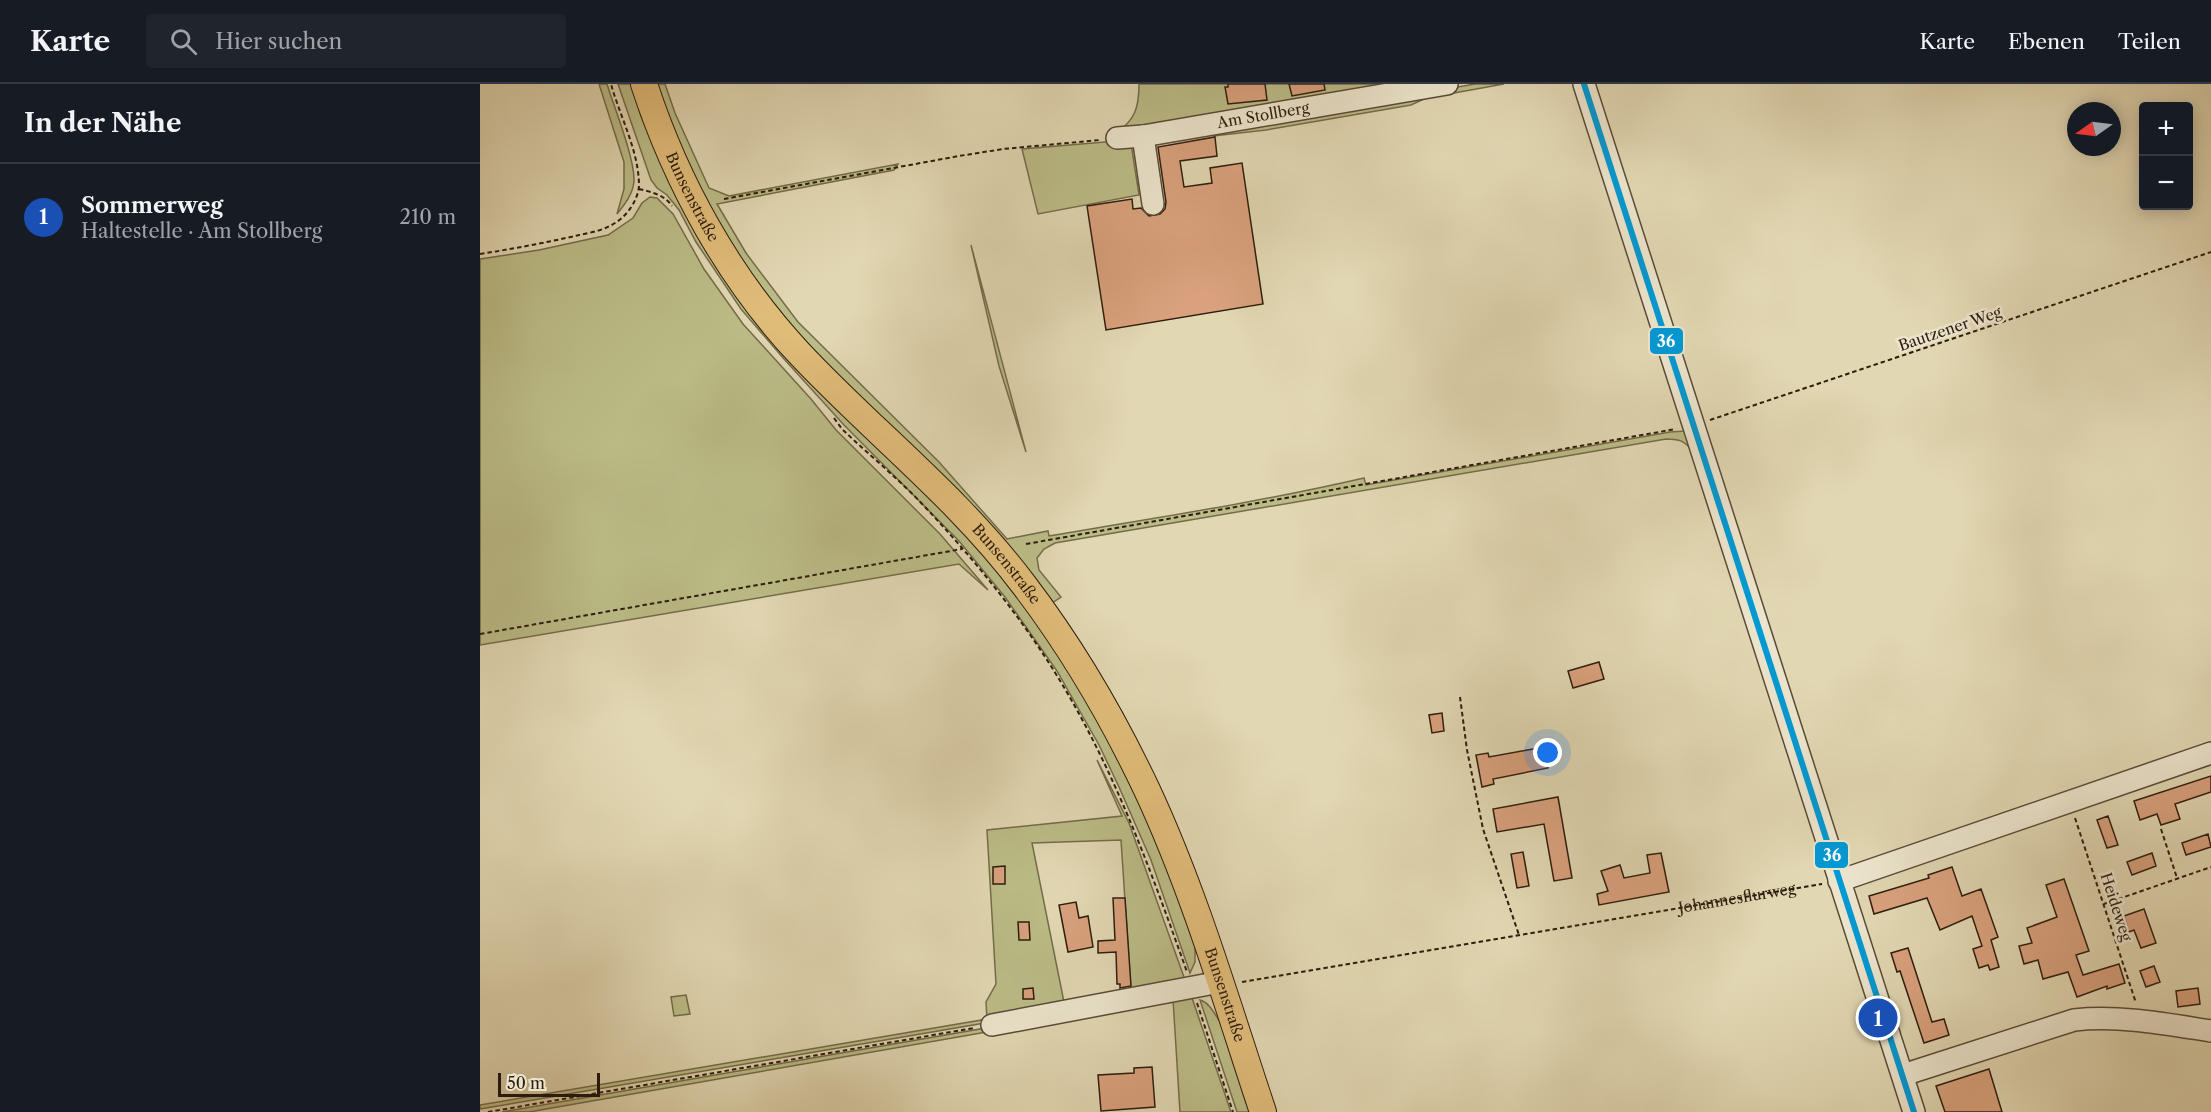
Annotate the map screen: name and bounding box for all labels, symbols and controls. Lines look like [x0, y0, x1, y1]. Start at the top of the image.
search box [146, 14, 566, 68]
text: Karte [30, 24, 110, 58]
icon: search [167, 25, 200, 58]
text: Hier suchen [215, 28, 342, 55]
text: Karte [1920, 29, 1975, 54]
text: Ebenen [2008, 29, 2085, 54]
text: Teilen [2118, 29, 2181, 54]
street label: Am Stollberg [1215, 98, 1311, 132]
north arrow [2067, 102, 2121, 156]
map controls [2139, 102, 2193, 210]
button: + [2139, 102, 2193, 156]
text: In der Nähe [24, 107, 181, 139]
street label: Bunsenstraße [662, 149, 723, 245]
button: − [2139, 156, 2193, 210]
text: Sommerweg [81, 192, 223, 219]
text: 1 [39, 205, 48, 229]
text: 210 m [399, 205, 456, 229]
text: Haltestelle · Am Stollberg [81, 219, 322, 243]
street label: Bautzener Weg [1896, 302, 2004, 355]
line badge: 36 [1649, 327, 1684, 355]
text: 36 [1657, 331, 1676, 351]
street label: Bunsenstraße [968, 520, 1045, 608]
your location [1533, 738, 1562, 767]
line badge: 36 [1814, 841, 1849, 869]
text: 36 [1823, 845, 1842, 865]
street label: Heideweg [2096, 870, 2137, 944]
street label: Johannesflurweg [1675, 879, 1797, 917]
street label: Bunsenstraße [1201, 945, 1249, 1044]
pin: 1 [1858, 996, 1898, 1040]
scale bar [498, 1070, 600, 1098]
text: 50 m [507, 1073, 545, 1093]

